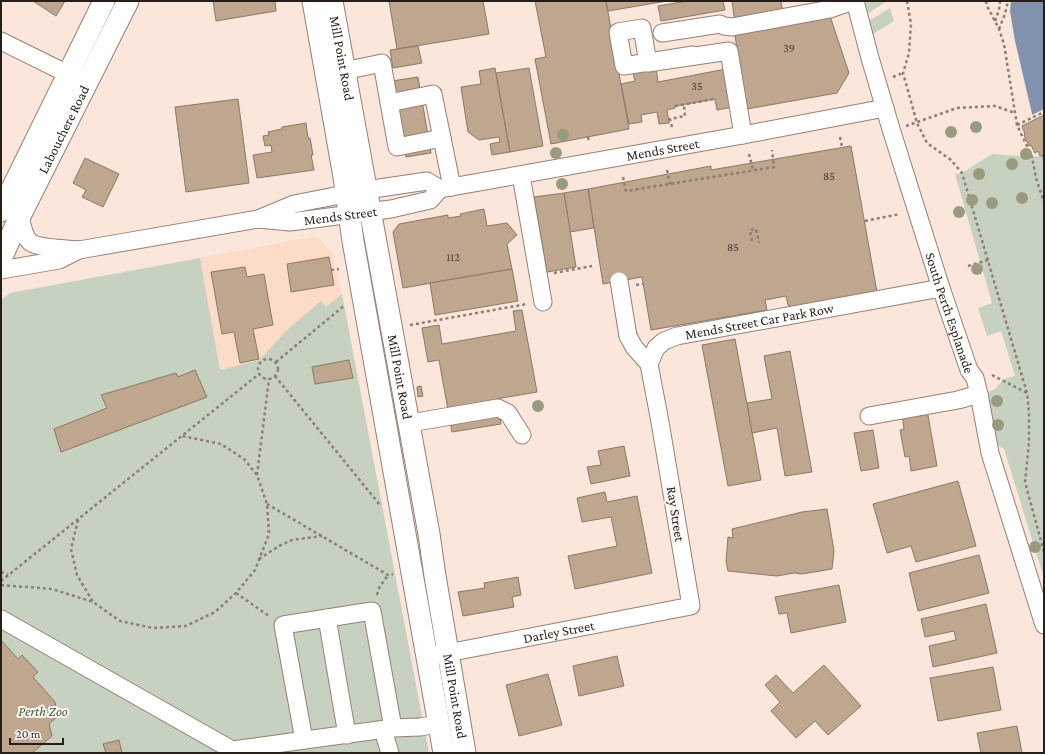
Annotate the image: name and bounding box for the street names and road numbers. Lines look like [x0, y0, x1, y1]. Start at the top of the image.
street label: Mill Point Road [327, 14, 358, 102]
street label: Labouchere Road [35, 82, 93, 176]
street label: Mends Street [625, 135, 701, 164]
street label: Mends Street [303, 203, 378, 228]
street label: South Perth Esplanade [922, 250, 978, 375]
street label: Mends Street Car Park Row [684, 300, 836, 342]
street label: Mill Point Road [385, 333, 416, 421]
street label: Ray Street [664, 485, 688, 543]
street label: Darley Street [522, 617, 596, 646]
street label: Mill Point Road [440, 652, 471, 740]

